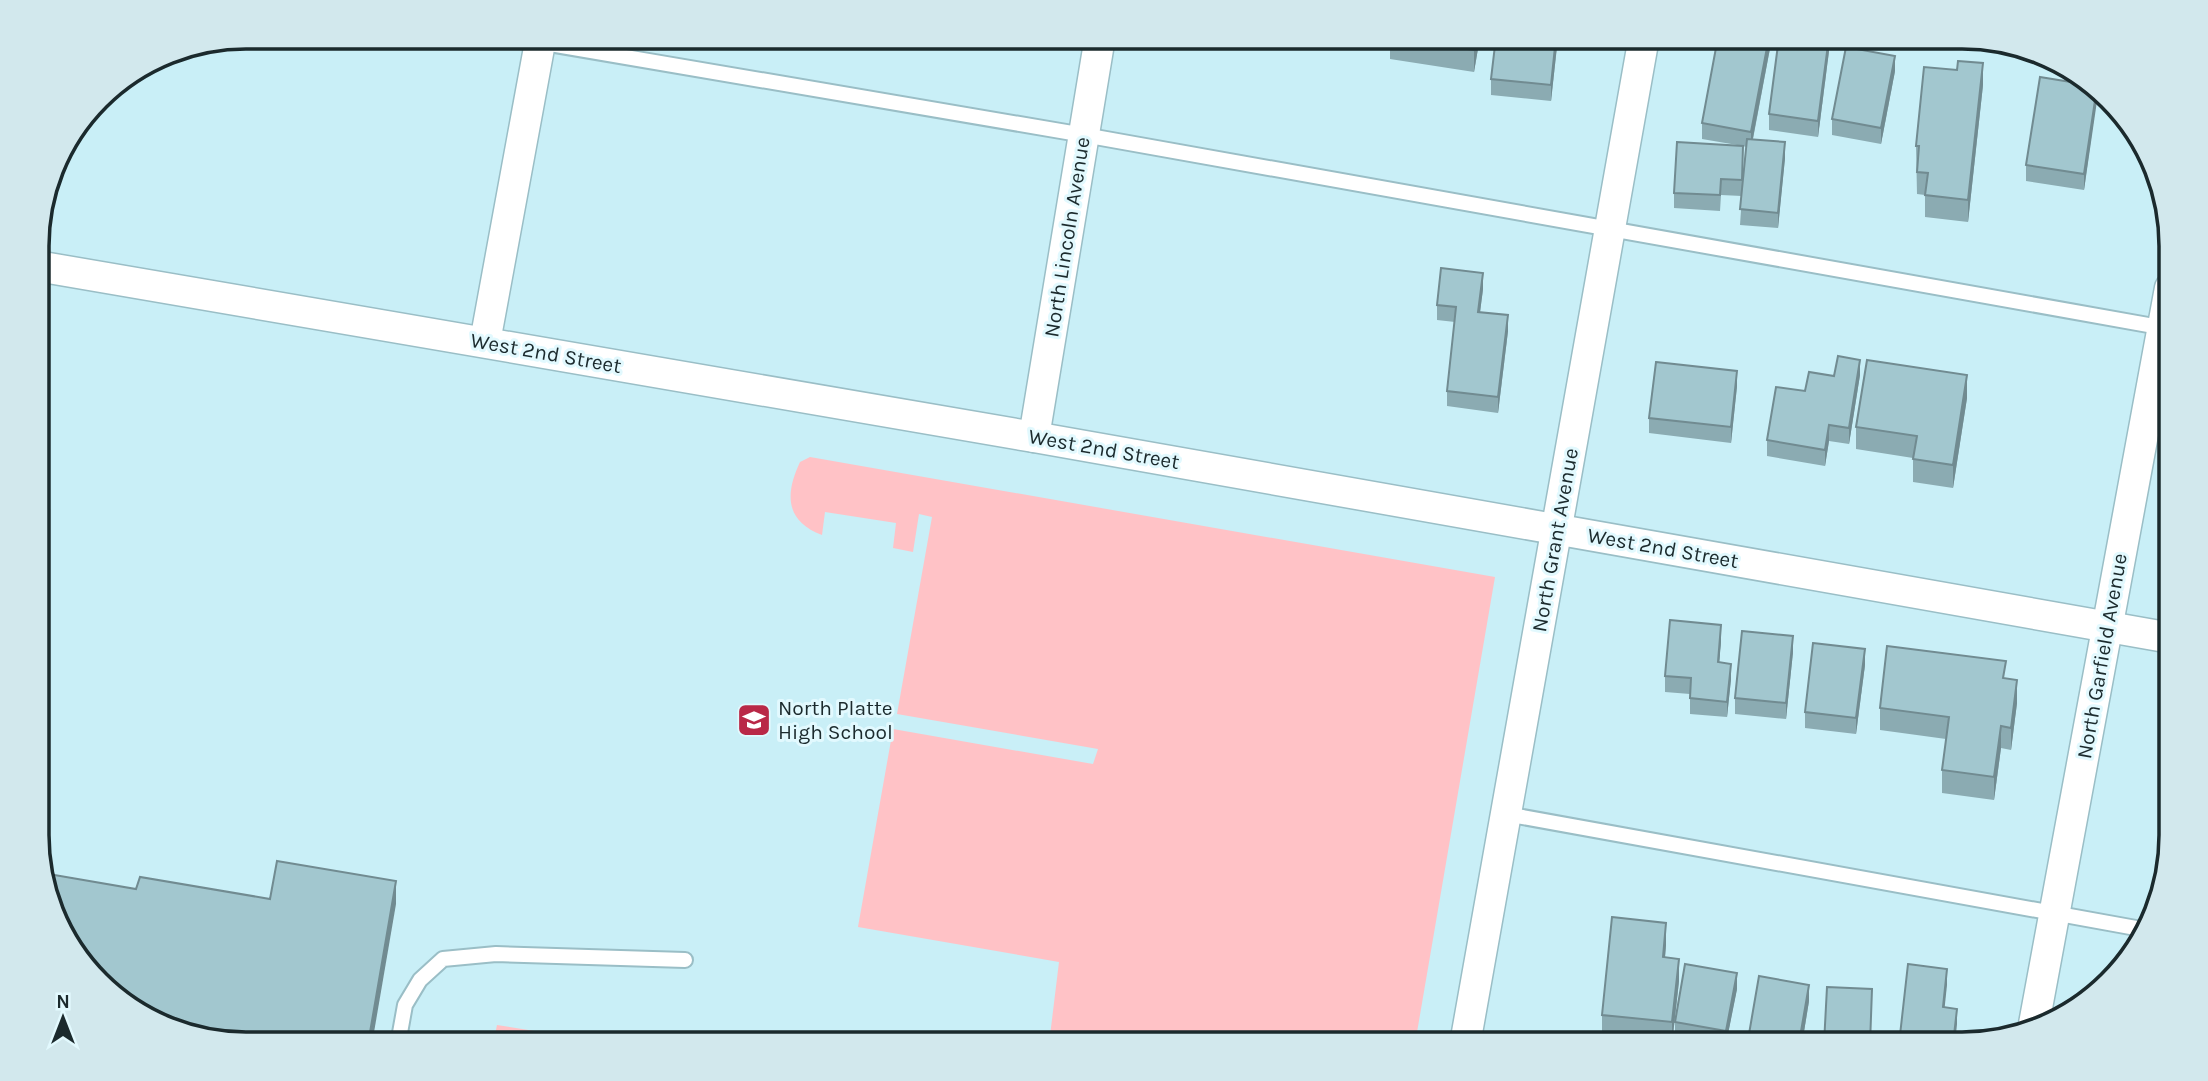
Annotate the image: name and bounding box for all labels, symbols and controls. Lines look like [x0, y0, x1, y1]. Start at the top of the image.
street label: North Lincoln Avenue [1039, 135, 1095, 339]
street label: West 2nd Street [469, 328, 623, 378]
street label: West 2nd Street [1027, 424, 1181, 474]
street label: North Grant Avenue [1527, 446, 1583, 634]
street label: West 2nd Street [1586, 523, 1740, 573]
street label: North Garfield Avenue [2072, 551, 2132, 761]
place label: North Platte High School [778, 696, 893, 744]
school or university icon: North Platte High School [735, 701, 773, 739]
north arrow [28, 983, 98, 1053]
text: N [56, 991, 70, 1013]

